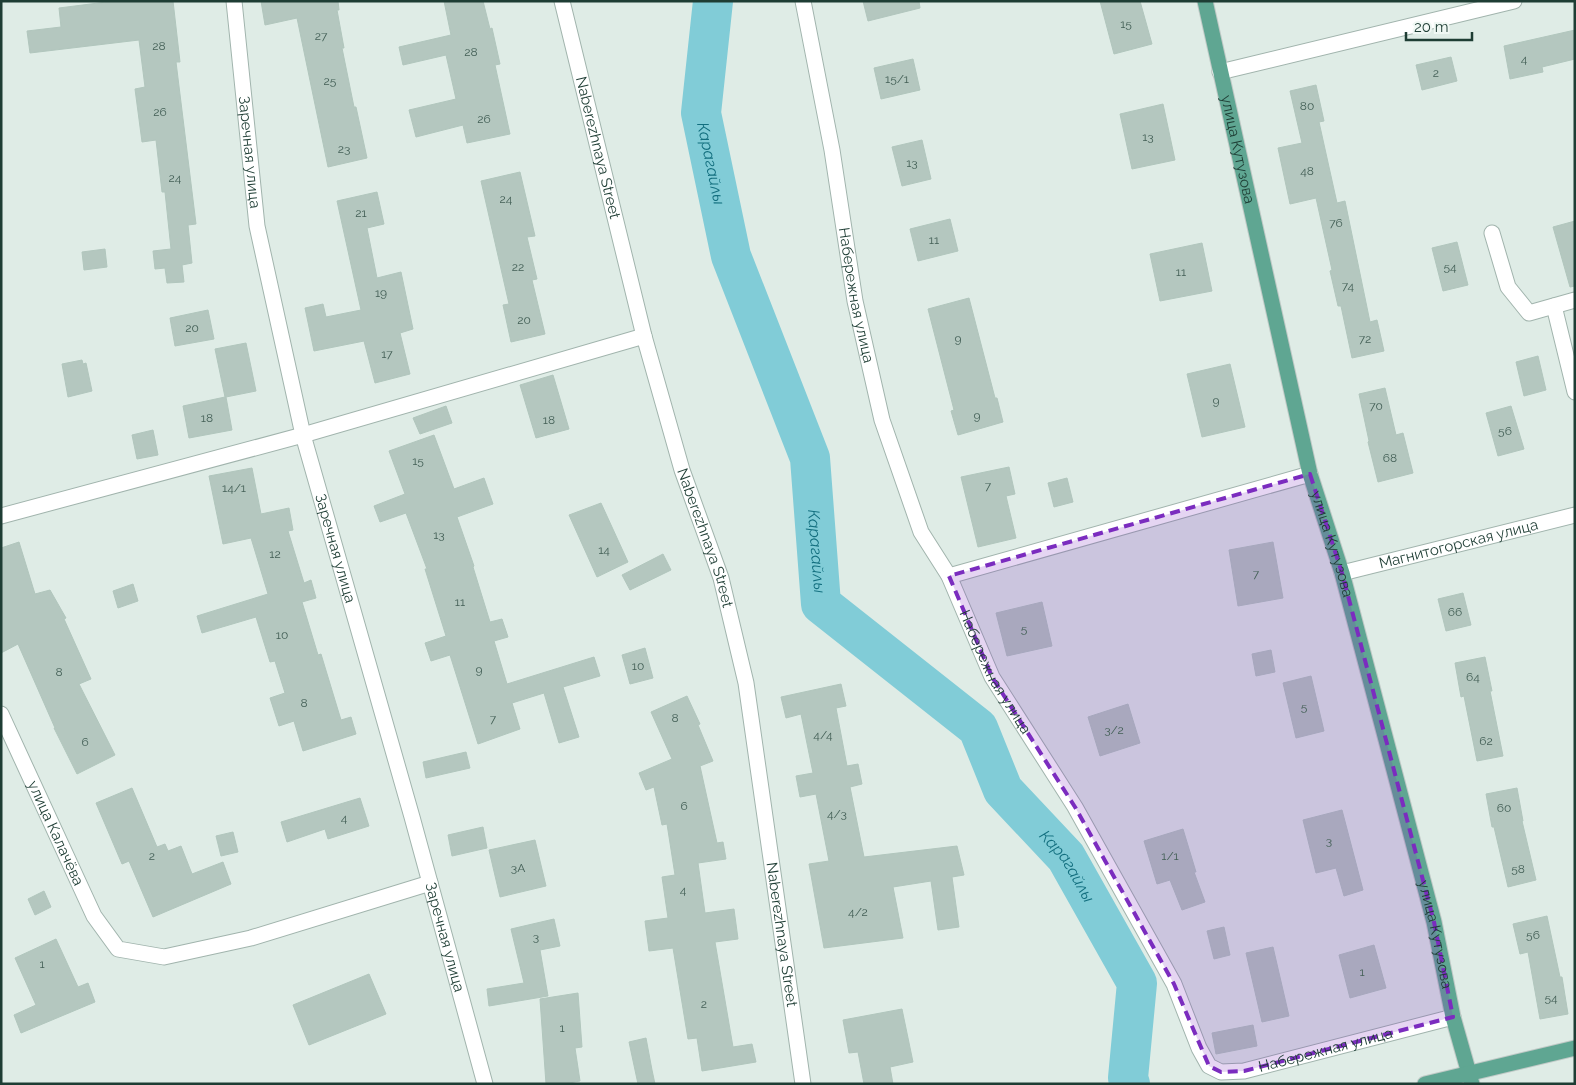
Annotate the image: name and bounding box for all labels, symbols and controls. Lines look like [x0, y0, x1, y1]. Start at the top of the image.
scale bar [1406, 10, 1472, 42]
house number: 15 [1120, 17, 1132, 31]
text: 20 m [1414, 18, 1449, 36]
house number: 27 [315, 29, 328, 43]
house number: 28 [152, 39, 166, 53]
house number: 28 [464, 45, 478, 59]
house number: 4 [1521, 52, 1528, 66]
house number: 2 [1433, 66, 1439, 80]
house number: 15/1 [885, 72, 909, 86]
house number: 25 [324, 74, 337, 88]
street label: Naberezhnaya Street [572, 75, 624, 221]
street label: улица Кутузова [1217, 93, 1259, 205]
street label: Заречная улица [235, 95, 264, 209]
house number: 80 [1300, 99, 1314, 113]
house number: 26 [153, 105, 167, 119]
house number: 26 [477, 112, 491, 126]
water label: Карагайлы [694, 120, 730, 207]
house number: 13 [1142, 130, 1154, 144]
house number: 23 [338, 142, 350, 156]
house number: 13 [906, 156, 918, 170]
house number: 48 [1300, 164, 1314, 178]
house number: 24 [169, 171, 182, 185]
house number: 24 [500, 192, 513, 206]
house number: 21 [355, 206, 367, 220]
house number: 76 [1329, 216, 1343, 230]
street label: Набережная улица [835, 226, 878, 365]
house number: 11 [929, 233, 939, 247]
house number: 22 [512, 260, 524, 274]
house number: 54 [1443, 260, 1457, 274]
house number: 11 [1176, 265, 1186, 279]
house number: 74 [1342, 279, 1355, 293]
house number: 19 [375, 286, 387, 300]
house number: 20 [517, 313, 531, 327]
house number: 20 [185, 321, 199, 335]
house number: 9 [954, 332, 962, 346]
house number: 72 [1359, 332, 1371, 346]
house number: 17 [381, 347, 393, 361]
house number: 9 [1212, 394, 1220, 408]
house number: 70 [1369, 399, 1383, 413]
house number: 9 [973, 409, 981, 423]
house number: 18 [201, 411, 213, 425]
house number: 18 [543, 413, 555, 427]
house number: 56 [1498, 424, 1512, 438]
house number: 68 [1383, 451, 1397, 465]
house number: 15 [412, 454, 424, 468]
street label: Naberezhnaya Street [673, 466, 737, 609]
house number: 7 [985, 479, 992, 493]
house number: 14/1 [222, 481, 246, 495]
street label: улица Кутузова [1307, 488, 1357, 599]
street label: Заречная улица [311, 492, 359, 605]
water label: Карагайлы [804, 509, 830, 594]
street label: Магнитогорская улица [1377, 516, 1540, 572]
house number: 13 [433, 528, 445, 542]
house number: 14 [598, 543, 610, 557]
house number: 12 [269, 547, 281, 561]
house number: 7 [1253, 567, 1260, 581]
house number: 11 [455, 595, 465, 609]
house number: 66 [1448, 605, 1462, 619]
street label: Набережная улица [956, 607, 1035, 737]
house number: 5 [1021, 622, 1028, 636]
house number: 10 [276, 628, 288, 642]
house number: 10 [632, 659, 644, 673]
house number: 9 [475, 663, 483, 677]
house number: 8 [55, 665, 63, 679]
house number: 64 [1466, 670, 1480, 684]
house number: 8 [300, 696, 308, 710]
house number: 5 [1301, 700, 1308, 714]
house number: 8 [671, 711, 679, 725]
house number: 7 [490, 712, 497, 726]
house number: 3/2 [1104, 723, 1124, 737]
house number: 4/4 [813, 728, 833, 742]
house number: 62 [1479, 734, 1493, 748]
house number: 6 [81, 735, 89, 749]
street label: улица Калачёва [24, 778, 88, 888]
house number: 6 [680, 799, 688, 813]
house number: 60 [1497, 801, 1511, 815]
house number: 4/3 [827, 807, 847, 821]
house number: 4 [341, 811, 348, 825]
water label: Карагайлы [1036, 826, 1099, 905]
house number: 3 [1326, 834, 1332, 848]
house number: 2 [149, 849, 155, 863]
house number: 1/1 [1161, 849, 1179, 863]
house number: 3А [511, 861, 525, 875]
street label: Naberezhnaya Street [763, 861, 801, 1008]
house number: 58 [1511, 862, 1525, 876]
street label: улица Кутузова [1414, 878, 1456, 990]
street label: Заречная улица [421, 880, 468, 994]
house number: 4 [680, 883, 687, 897]
house number: 4/2 [848, 905, 868, 919]
house number: 56 [1526, 928, 1540, 942]
house number: 3 [533, 930, 539, 944]
house number: 1 [39, 957, 45, 971]
house number: 1 [1359, 965, 1365, 979]
house number: 54 [1544, 991, 1558, 1005]
house number: 2 [701, 997, 707, 1011]
house number: 1 [559, 1021, 565, 1035]
street label: Набережная улица [1257, 1024, 1394, 1076]

